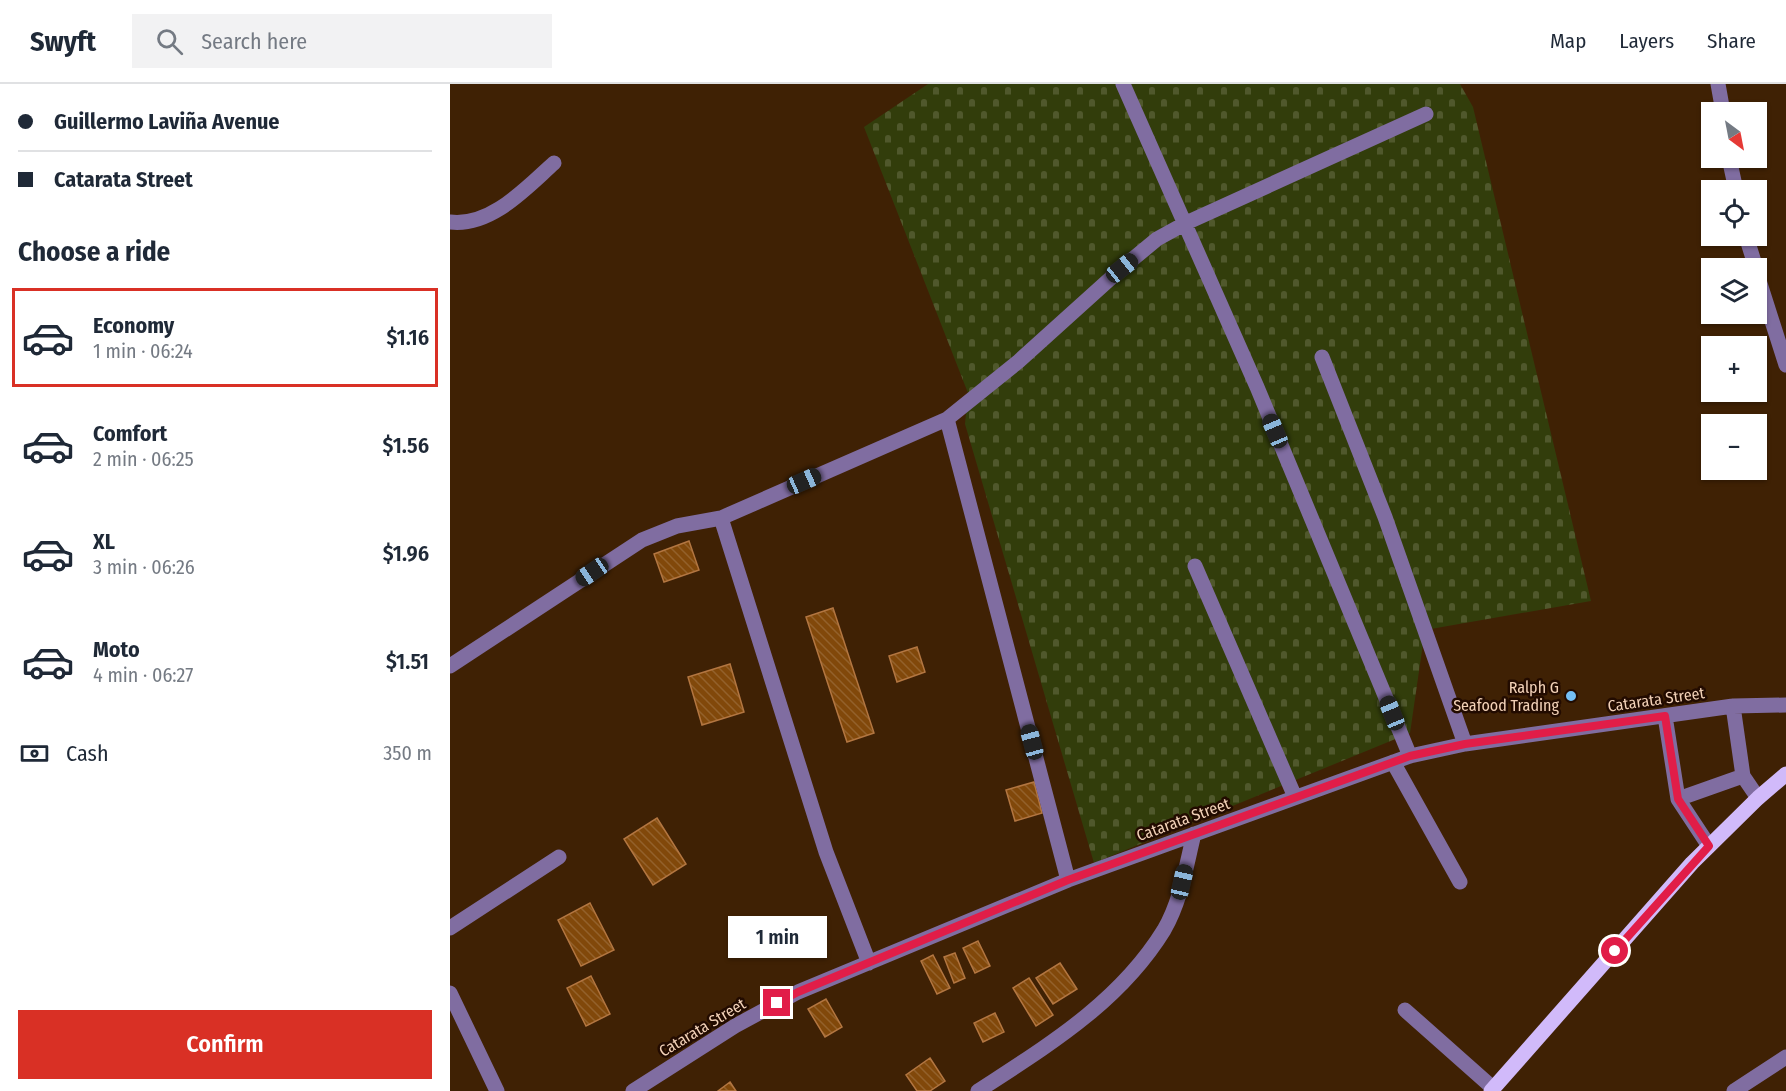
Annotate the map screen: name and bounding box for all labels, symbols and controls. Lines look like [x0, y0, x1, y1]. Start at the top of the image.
search box [132, 14, 552, 68]
text: Swyft [30, 25, 96, 58]
icon: search [153, 25, 186, 58]
text: Search here [201, 28, 307, 55]
text: Map [1550, 28, 1586, 54]
text: Layers [1619, 28, 1674, 54]
text: Share [1707, 28, 1756, 54]
north arrow [1701, 102, 1767, 168]
map controls [1701, 102, 1767, 480]
text: Guillermo Laviña Avenue [54, 108, 279, 135]
text: Catarata Street [54, 166, 193, 193]
button: locate [1701, 180, 1767, 246]
text: Choose a ride [18, 236, 170, 268]
car [1102, 250, 1142, 286]
button: layers [1701, 258, 1767, 324]
icon: car [21, 311, 75, 365]
text: Economy [93, 312, 174, 339]
text: $1.16 [386, 324, 429, 351]
button: + [1701, 336, 1767, 402]
text: 1 min · 06:24 [93, 339, 193, 363]
car [1260, 411, 1290, 451]
button: − [1701, 414, 1767, 480]
icon: car [21, 419, 75, 473]
text: Comfort [93, 420, 167, 447]
text: $1.56 [383, 432, 429, 459]
text: 2 min · 06:25 [93, 447, 194, 471]
car [784, 465, 824, 497]
icon: car [21, 527, 75, 581]
text: XL [93, 528, 115, 555]
text: $1.96 [383, 540, 429, 567]
car [572, 554, 612, 590]
text: 3 min · 06:26 [93, 555, 195, 579]
icon: car [21, 635, 75, 689]
text: Moto [93, 636, 140, 663]
text: $1.51 [386, 648, 429, 675]
text: 4 min · 06:27 [93, 663, 193, 687]
place label: Ralph G Seafood Trading [1453, 678, 1559, 715]
street label: Catarata Street [1606, 683, 1707, 716]
marker: Ralph G Seafood Trading [1564, 689, 1578, 703]
car [1377, 693, 1407, 733]
car [1019, 722, 1045, 762]
icon: cash [18, 737, 51, 770]
text: Cash [66, 740, 109, 767]
text: 350 m [383, 741, 432, 765]
street label: Catarata Street [1134, 794, 1233, 845]
car [1169, 862, 1195, 902]
callout: 1 min [728, 916, 826, 958]
text: 1 min [756, 925, 799, 949]
route start [1601, 937, 1628, 964]
route end [763, 989, 790, 1016]
street label: Catarata Street [655, 994, 750, 1061]
button: Confirm [18, 1010, 432, 1079]

